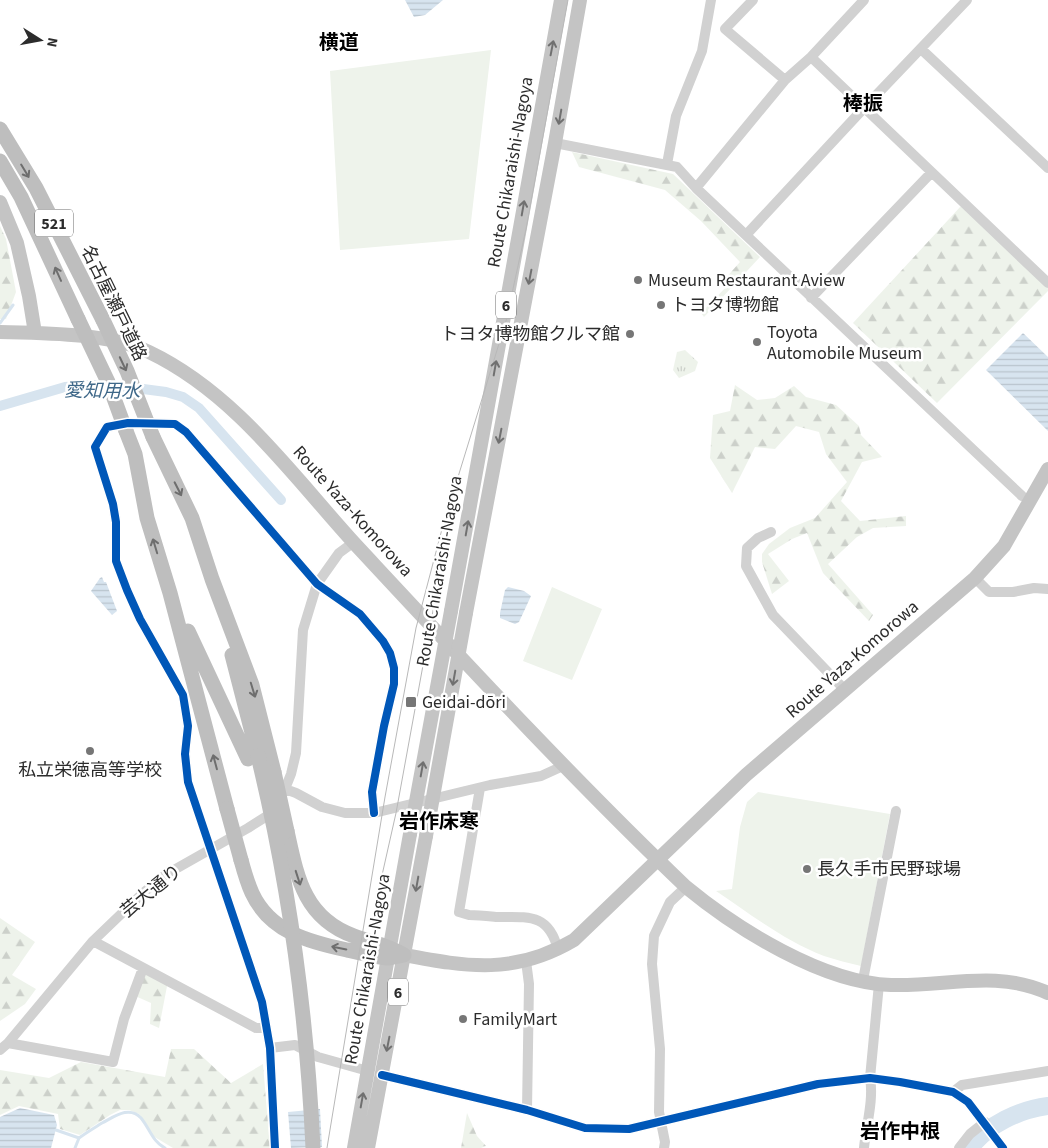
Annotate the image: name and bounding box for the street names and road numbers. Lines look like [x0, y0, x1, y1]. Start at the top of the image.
street label: Route Chikaraishi-Nagoya [481, 75, 540, 269]
road number: 521 [35, 210, 73, 237]
street label: 名古屋瀬戸道路 [75, 241, 152, 365]
road number: 6 [496, 292, 516, 318]
street label: Route Yaza-Komorowa [287, 440, 418, 582]
street label: Route Chikaraishi-Nagoya [410, 474, 469, 668]
street label: Route Yaza-Komorowa [780, 595, 924, 724]
street label: 芸大通り [115, 859, 187, 924]
street label: Route Chikaraishi-Nagoya [338, 872, 397, 1066]
road number: 6 [388, 979, 408, 1006]

